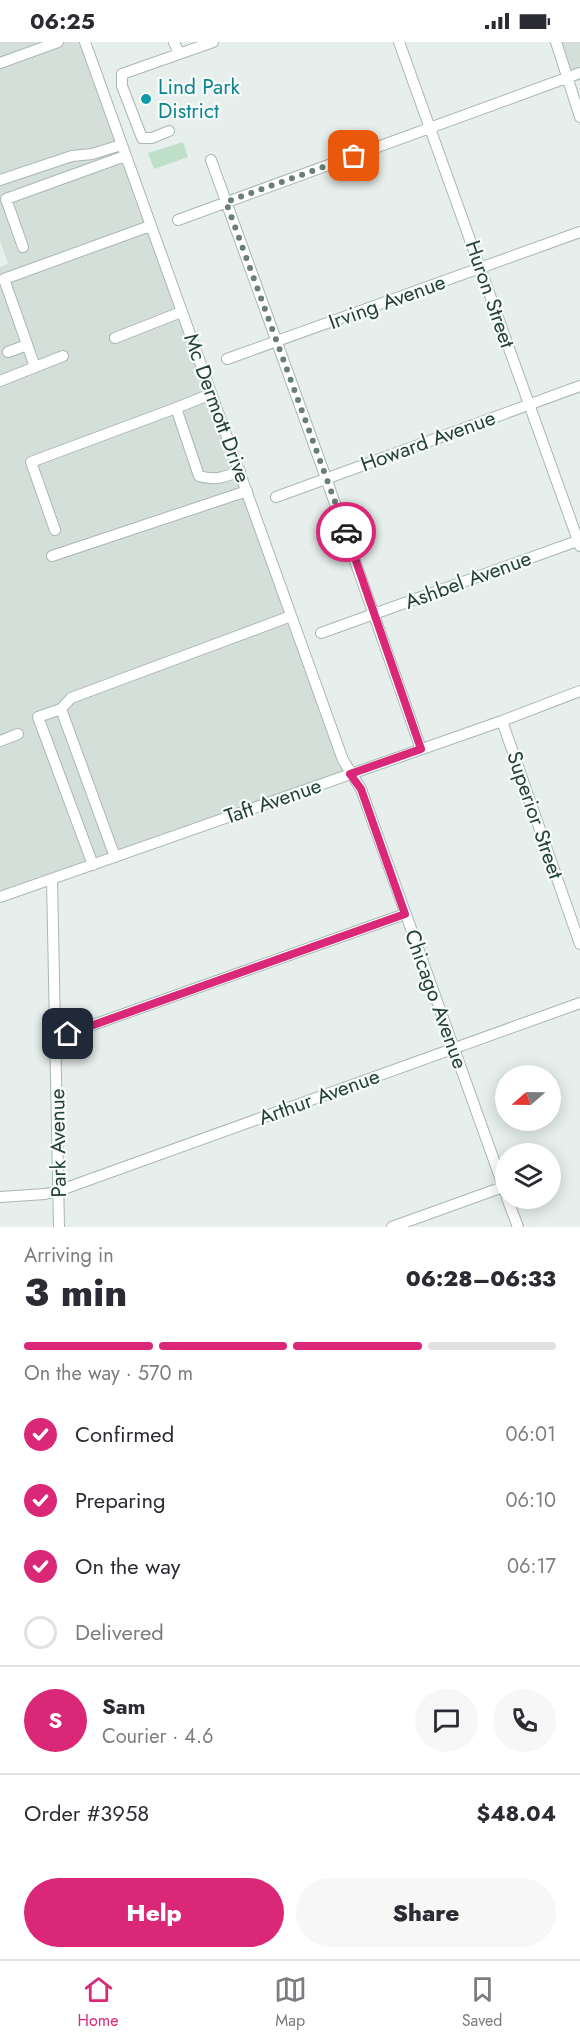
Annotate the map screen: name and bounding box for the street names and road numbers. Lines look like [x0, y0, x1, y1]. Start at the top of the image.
street label: Huron Street [458, 236, 522, 352]
street label: Irving Avenue [324, 267, 450, 337]
street label: Mc Dermott Drive [176, 329, 258, 487]
street label: Howard Avenue [356, 403, 500, 479]
street label: Ashbel Avenue [401, 543, 536, 617]
street label: Superior Street [499, 747, 571, 883]
street label: Taft Avenue [221, 770, 326, 832]
street label: Chicago Avenue [397, 925, 475, 1073]
street label: Arthur Avenue [254, 1061, 384, 1133]
street label: Park Avenue [42, 1088, 74, 1198]

